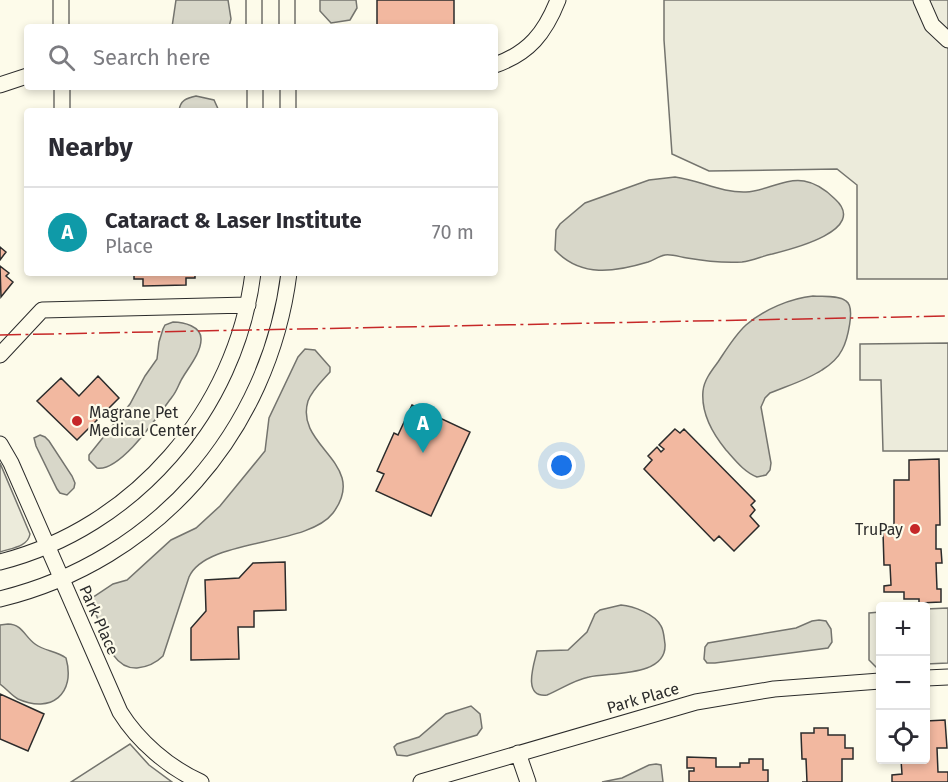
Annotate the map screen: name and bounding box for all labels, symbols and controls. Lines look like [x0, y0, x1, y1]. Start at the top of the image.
search box [24, 24, 498, 90]
icon: search [45, 41, 78, 74]
text: Search here [93, 44, 211, 71]
text: Nearby [48, 132, 133, 163]
text: Cataract & Laser Institute [105, 207, 362, 234]
text: A [62, 220, 73, 244]
text: 70 m [432, 220, 474, 244]
text: Place [105, 234, 153, 258]
place label: Magrane Pet Medical Center [89, 403, 197, 440]
pin: A [404, 404, 442, 453]
marker: Magrane Pet Medical Center [70, 414, 84, 428]
your location [547, 451, 576, 480]
place label: TruPay [855, 520, 903, 539]
marker: TruPay [908, 522, 922, 536]
street label: Park Place [75, 582, 123, 658]
map controls [876, 602, 930, 764]
button: + [876, 602, 930, 656]
button: − [876, 656, 930, 710]
street label: Park Place [605, 679, 681, 717]
button: locate [876, 710, 930, 764]

